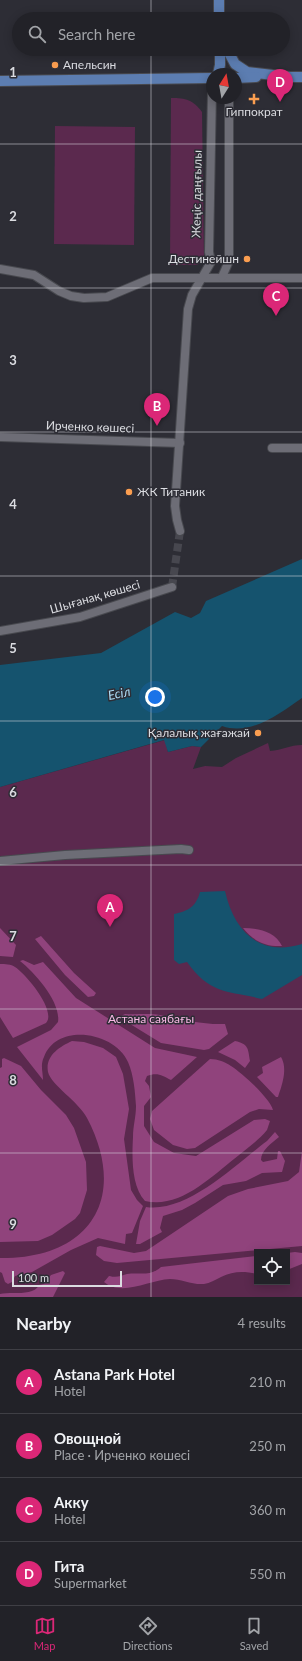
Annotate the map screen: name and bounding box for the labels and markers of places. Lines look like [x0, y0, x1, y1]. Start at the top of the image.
place label: Апельсин [63, 57, 116, 72]
marker: Апельсин [50, 60, 60, 70]
pin: D [267, 69, 293, 102]
marker: Гиппократ [249, 94, 259, 104]
place label: Гиппократ [225, 104, 283, 119]
place label: Дестинейшн [168, 251, 239, 266]
marker: Дестинейшн [242, 254, 252, 264]
pin: C [263, 283, 289, 316]
pin: B [144, 393, 170, 426]
place label: ЖК Титаник [137, 484, 206, 499]
marker: ЖК Титаник [124, 487, 134, 497]
place label: Қалалық жағажай [148, 725, 250, 740]
marker: Қалалық жағажай [253, 728, 263, 738]
pin: A [97, 894, 123, 927]

